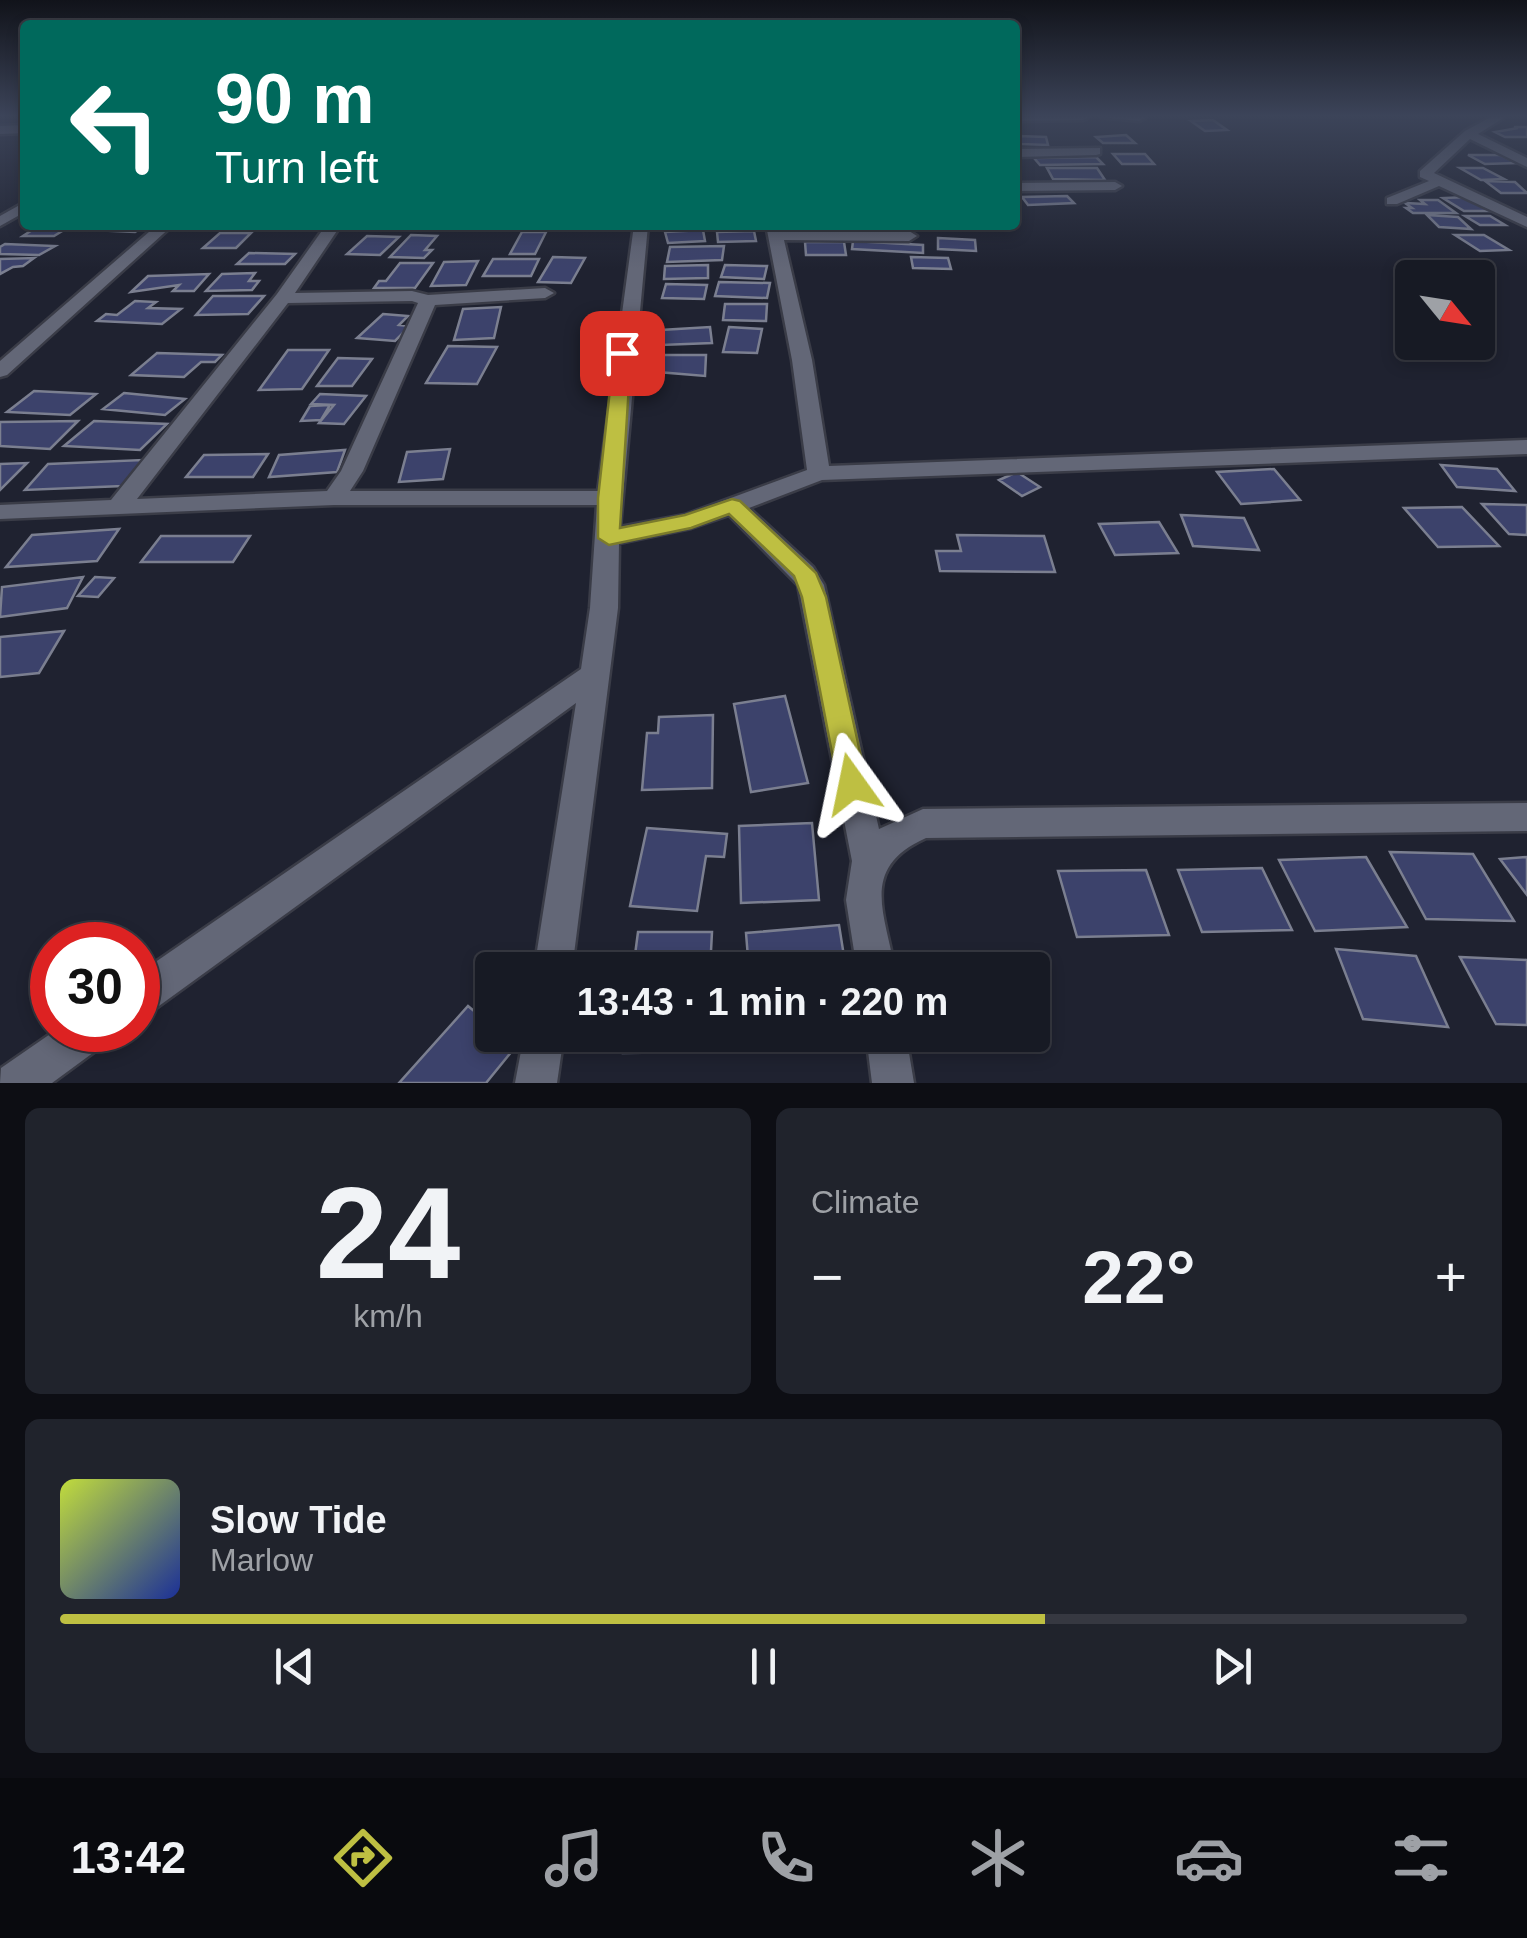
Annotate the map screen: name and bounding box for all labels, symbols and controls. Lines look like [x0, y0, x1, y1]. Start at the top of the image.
icon: left [50, 60, 180, 190]
text: 90 m [215, 60, 375, 138]
text: Turn left [215, 142, 378, 193]
north arrow [1395, 260, 1495, 360]
map controls [1395, 260, 1495, 360]
pin [580, 311, 665, 396]
icon: arrive [595, 326, 650, 381]
position arrow [800, 732, 904, 836]
speed limit sign: 30 [30, 922, 160, 1052]
text: 13:43 · 1 min · 220 m [577, 981, 948, 1023]
text: 24 [316, 1160, 460, 1306]
text: Climate [811, 1184, 919, 1220]
text: 22° [1082, 1235, 1196, 1319]
text: − [811, 1246, 843, 1308]
text: + [1435, 1246, 1467, 1308]
text: km/h [353, 1298, 423, 1334]
text: Slow Tide [210, 1499, 387, 1541]
text: Marlow [210, 1542, 313, 1578]
icon: previous [267, 1639, 322, 1694]
icon: pause [736, 1639, 791, 1694]
icon: next [1205, 1639, 1260, 1694]
icon: directions [328, 1823, 398, 1893]
icon: music [539, 1823, 609, 1893]
icon: phone [751, 1823, 821, 1893]
icon: climate [963, 1823, 1033, 1893]
icon: car [1174, 1823, 1244, 1893]
icon: filters [1386, 1823, 1456, 1893]
text: 13:42 [71, 1832, 186, 1883]

